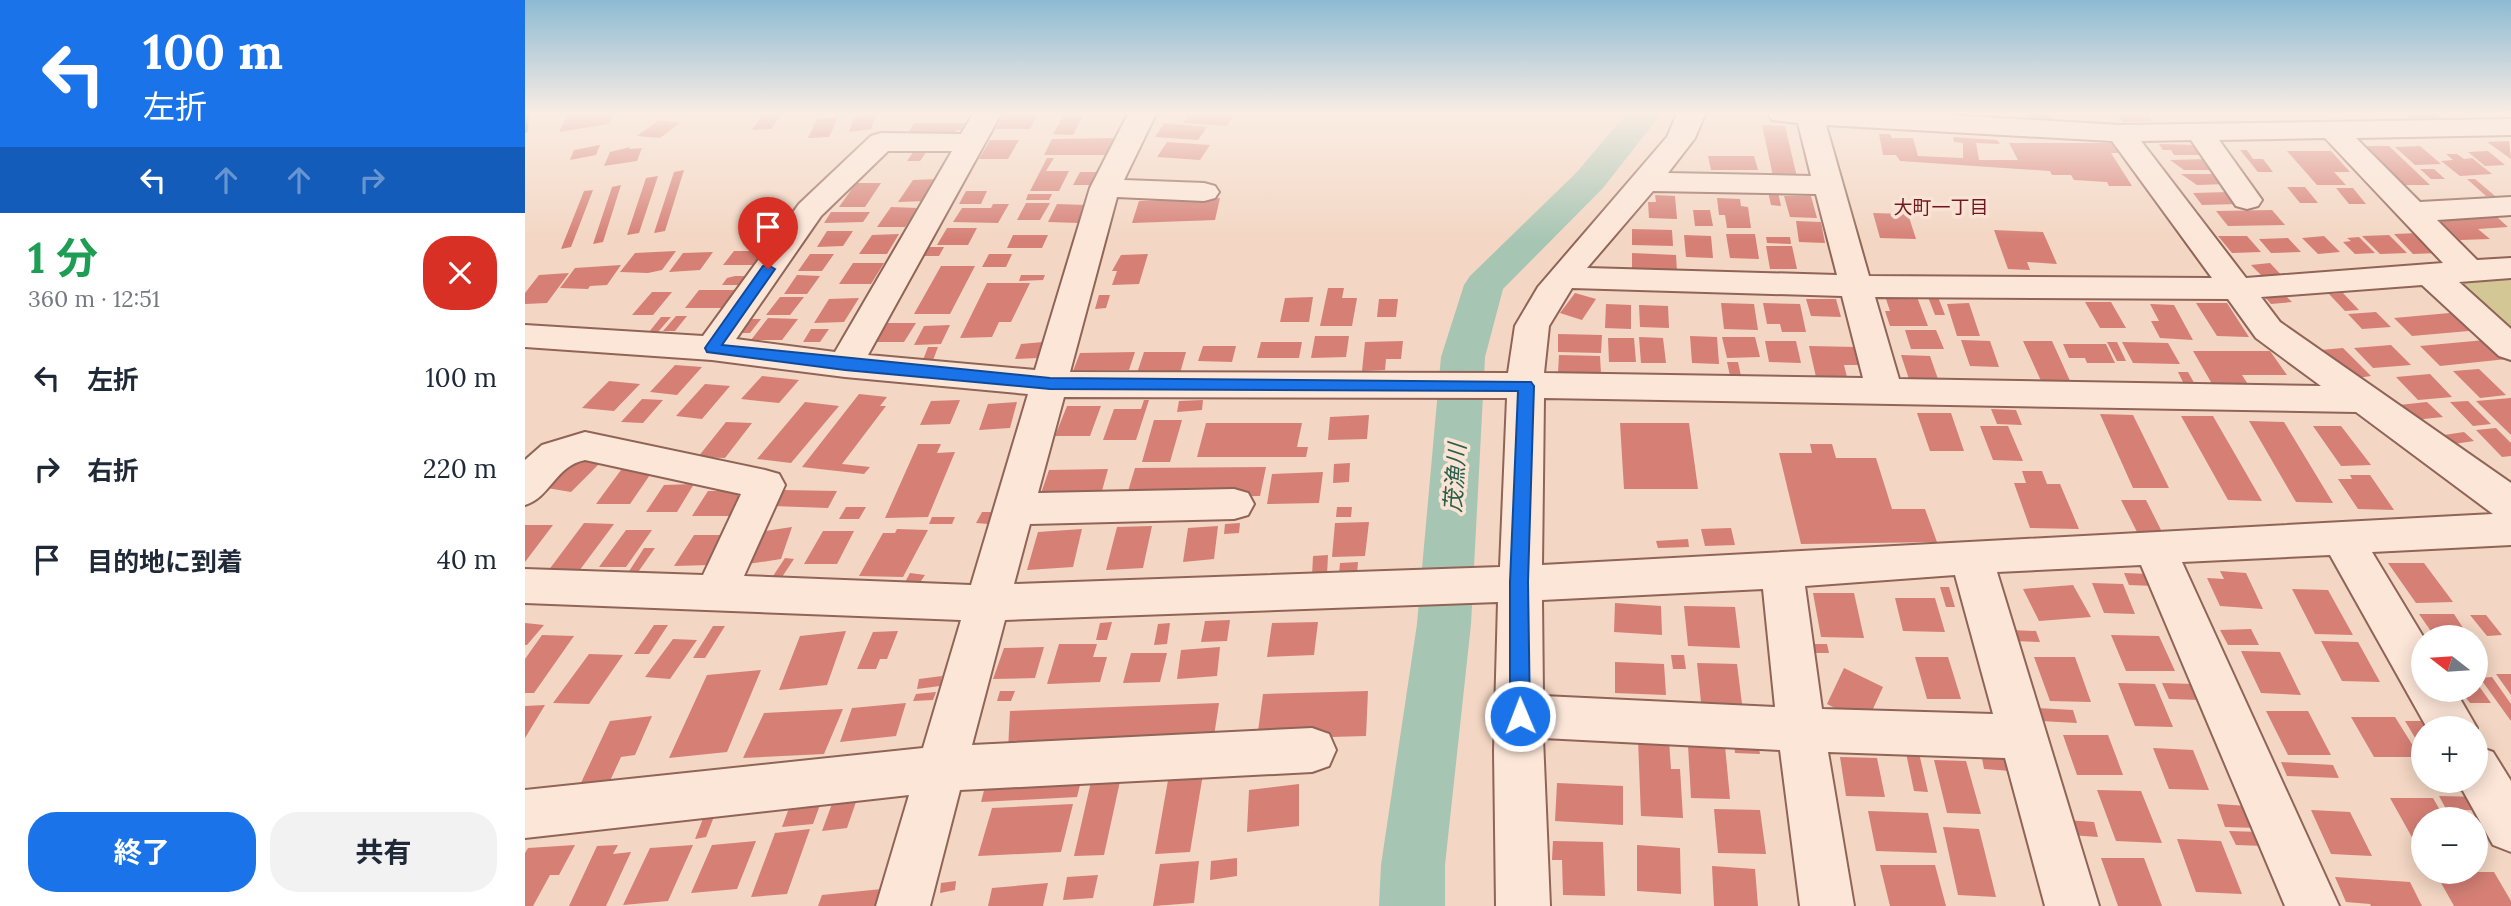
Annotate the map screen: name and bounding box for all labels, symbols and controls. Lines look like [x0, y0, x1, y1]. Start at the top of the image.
text: 100 m [143, 20, 283, 82]
icon: left [28, 28, 119, 119]
text: 左折 [143, 86, 207, 127]
icon: left [134, 161, 172, 199]
icon: ahead [207, 161, 245, 199]
icon: ahead [280, 161, 318, 199]
icon: right [353, 161, 391, 199]
district label: 大町一丁目 [1893, 195, 1989, 219]
pin [738, 197, 798, 269]
icon: arrive [749, 208, 787, 246]
text: 1 分 [28, 231, 98, 285]
button: close [423, 236, 497, 310]
text: 360 m · 12:51 [28, 284, 160, 313]
icon: left [28, 359, 66, 397]
text: 100 m [425, 361, 497, 394]
text: 左折 [87, 363, 139, 396]
water label: 茂漁川 [1438, 440, 1472, 513]
icon: right [28, 450, 66, 488]
text: 220 m [423, 452, 497, 485]
text: 右折 [87, 454, 139, 487]
icon: arrive [28, 541, 66, 579]
text: 40 m [437, 543, 497, 576]
text: 目的地に到着 [87, 545, 243, 578]
north arrow [2411, 625, 2489, 702]
map controls [2411, 625, 2488, 884]
position arrow [1483, 679, 1557, 753]
button: + [2411, 716, 2488, 793]
button: − [2411, 807, 2488, 884]
button: 終了 [28, 812, 256, 892]
button: 共有 [270, 812, 497, 892]

